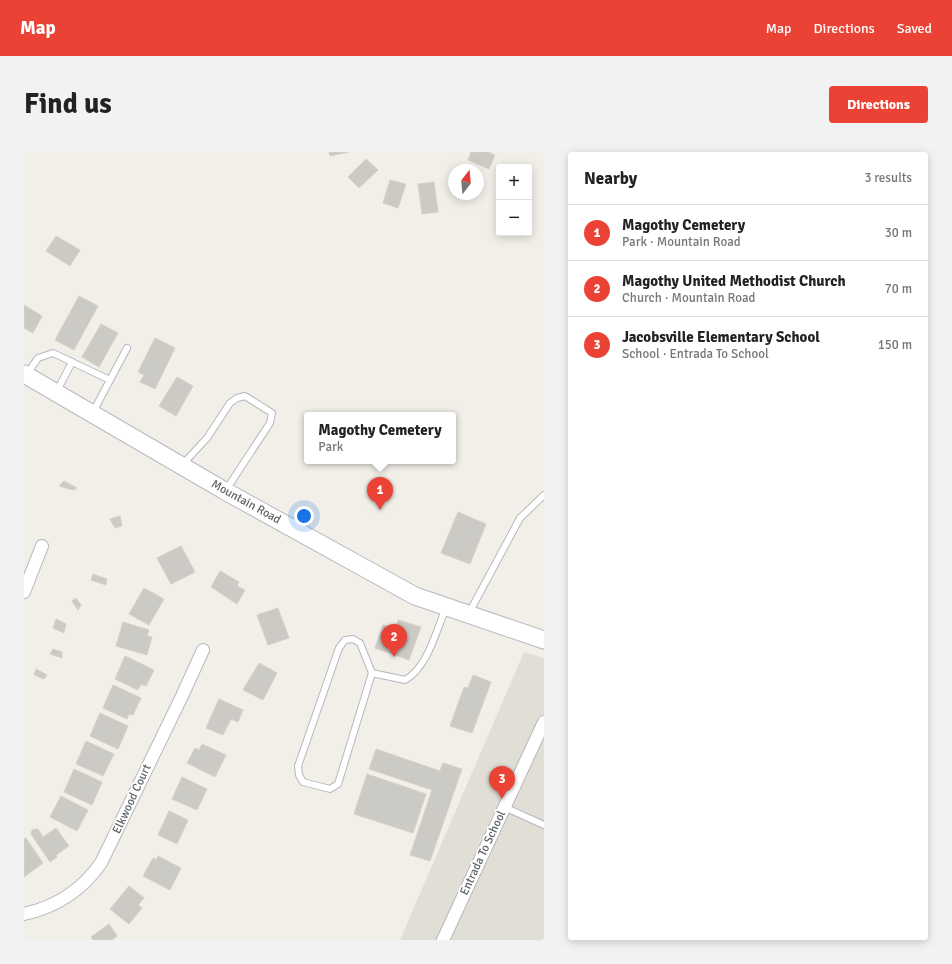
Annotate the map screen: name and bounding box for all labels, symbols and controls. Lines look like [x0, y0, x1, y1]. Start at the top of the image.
text: Map [20, 16, 56, 40]
text: Map [766, 20, 792, 37]
text: Directions [814, 20, 875, 37]
text: Saved [897, 20, 932, 37]
button: Directions [829, 86, 928, 123]
text: Find us [24, 87, 112, 121]
north arrow [448, 164, 484, 200]
map controls [496, 164, 532, 236]
button: + [496, 164, 532, 200]
text: Nearby [584, 168, 637, 189]
text: 3 results [864, 170, 912, 186]
button: − [496, 200, 532, 236]
text: Magothy Cemetery [622, 216, 745, 234]
text: 1 [593, 225, 601, 241]
text: 30 m [885, 225, 912, 241]
text: Park · Mountain Road [622, 234, 741, 250]
text: Magothy United Methodist Church [622, 272, 846, 290]
text: 2 [593, 281, 601, 297]
text: 70 m [885, 281, 912, 297]
text: Church · Mountain Road [622, 290, 755, 306]
text: Jacobsville Elementary School [622, 328, 820, 346]
text: 3 [593, 337, 601, 353]
text: 150 m [878, 337, 912, 353]
text: School · Entrada To School [622, 346, 769, 362]
popup [304, 412, 456, 464]
text: Magothy Cemetery [318, 421, 442, 439]
text: Park [318, 439, 343, 455]
street label: Mountain Road [208, 477, 284, 527]
pin: 1 [367, 477, 393, 510]
your location [294, 506, 314, 526]
pin: 2 [381, 624, 407, 657]
street label: Elkwood Court [109, 762, 155, 836]
pin: 3 [489, 766, 515, 799]
street label: Entrada To School [457, 808, 509, 898]

